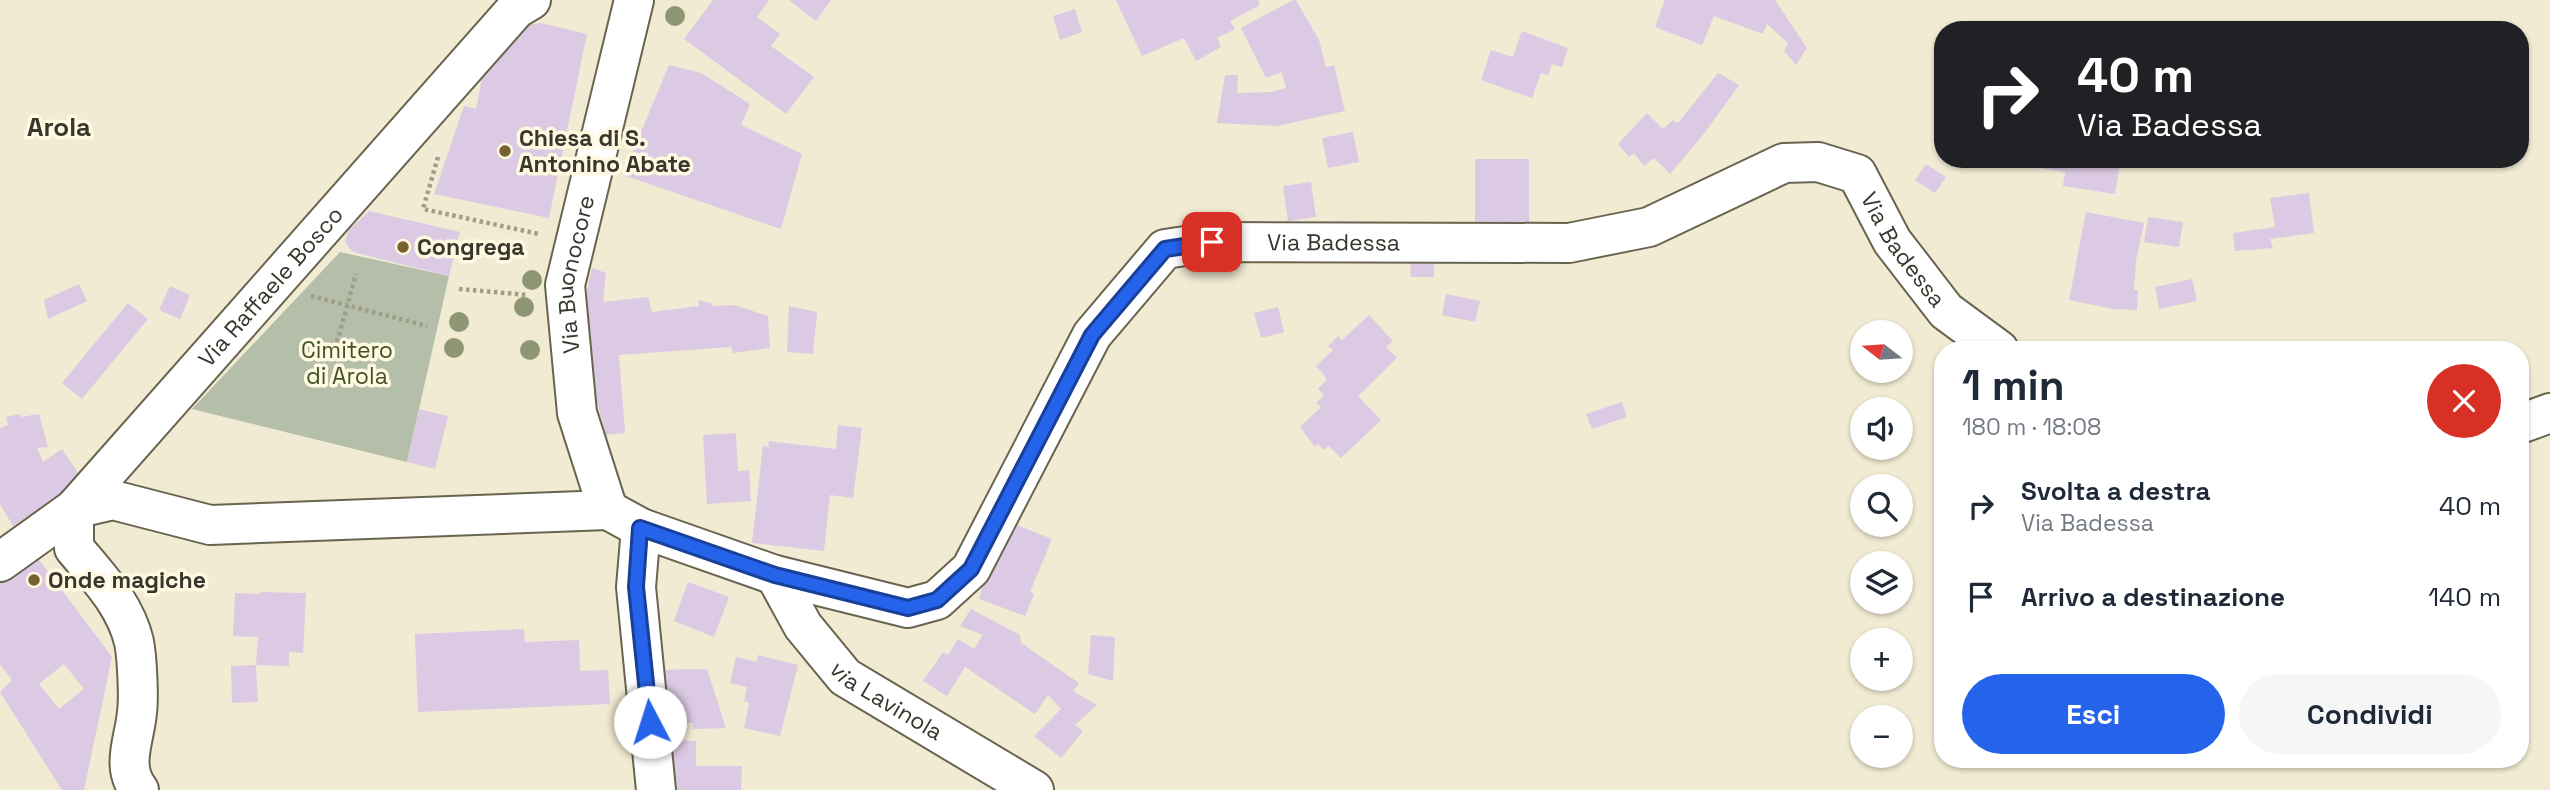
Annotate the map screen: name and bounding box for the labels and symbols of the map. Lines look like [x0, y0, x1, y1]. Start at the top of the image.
district label: Arola [27, 110, 91, 144]
place label: Chiesa di S. Antonino Abate [519, 123, 691, 179]
marker: Chiesa di S. Antonino Abate [497, 143, 513, 159]
street label: Via Badessa [1854, 187, 1953, 313]
street label: Via Buonocore [550, 192, 601, 355]
street label: Via Raffaele Bosco [192, 200, 350, 373]
pin [1182, 212, 1242, 272]
street label: Via Badessa [1267, 227, 1400, 258]
place label: Congrega [417, 232, 525, 262]
marker: Congrega [395, 239, 411, 255]
north arrow [1850, 320, 1913, 383]
park label: Cimitero di Arola [301, 335, 393, 391]
place label: Onde magiche [48, 565, 206, 595]
marker: Onde magiche [26, 572, 42, 588]
street label: via Lavinola [823, 655, 948, 747]
position arrow [613, 685, 687, 759]

